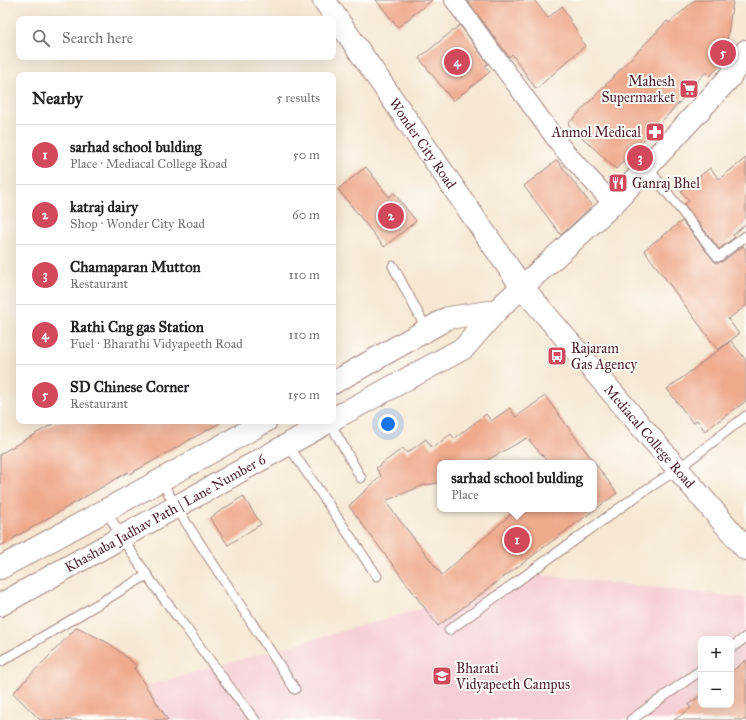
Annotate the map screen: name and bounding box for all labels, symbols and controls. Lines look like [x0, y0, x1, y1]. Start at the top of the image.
search box [16, 16, 336, 60]
icon: search [30, 27, 52, 49]
text: Search here [62, 29, 133, 47]
pin: 5 [710, 38, 736, 68]
pin: 4 [444, 47, 470, 77]
place label: Mahesh Supermarket [601, 73, 675, 106]
supermarket icon: Mahesh Supermarket [678, 78, 700, 100]
text: Nearby [32, 88, 83, 109]
text: 5 results [276, 90, 320, 106]
street label: Wonder City Road [386, 95, 460, 192]
pharmacy icon: Anmol Medical [644, 121, 666, 143]
place label: Anmol Medical [551, 124, 641, 141]
text: sarhad school bulding [70, 138, 201, 156]
pin: 3 [627, 143, 653, 173]
text: 1 [42, 147, 48, 163]
text: 50 m [293, 147, 320, 163]
text: Place · Mediacal College Road [70, 156, 227, 172]
restaurant icon: Ganraj Bhel [607, 172, 629, 194]
place label: Ganraj Bhel [632, 175, 700, 192]
text: katraj dairy [70, 198, 138, 216]
pin: 2 [378, 201, 404, 231]
text: 2 [42, 207, 48, 223]
text: 60 m [292, 207, 320, 223]
text: Shop · Wonder City Road [70, 216, 205, 232]
text: Chamaparan Mutton [70, 258, 201, 276]
text: 3 [42, 267, 48, 283]
text: 110 m [288, 267, 320, 283]
text: Restaurant [70, 276, 128, 292]
text: Rathi Cng gas Station [70, 318, 204, 336]
text: 4 [41, 327, 49, 343]
text: 110 m [288, 327, 320, 343]
text: Fuel · Bharathi Vidyapeeth Road [70, 336, 243, 352]
place label: Rajaram Gas Agency [571, 340, 638, 373]
bus stop icon: Rajaram Gas Agency [546, 345, 568, 367]
text: SD Chinese Corner [70, 378, 189, 396]
street label: Mediacal College Road [601, 381, 699, 491]
text: 5 [42, 387, 48, 403]
text: 150 m [288, 387, 320, 403]
text: Restaurant [70, 396, 128, 412]
your location [378, 414, 398, 434]
street label: Khashaba Jadhav Path | Lane Number 6 [62, 450, 269, 576]
popup [437, 460, 597, 512]
text: sarhad school bulding [451, 469, 583, 487]
text: Place [451, 487, 479, 503]
pin: 1 [504, 525, 530, 555]
map controls [698, 636, 734, 708]
button: + [698, 636, 734, 672]
place label: Bharati Vidyapeeth Campus [455, 660, 570, 693]
school or university icon: Bharati Vidyapeeth Campus [431, 665, 453, 687]
button: − [698, 672, 734, 708]

